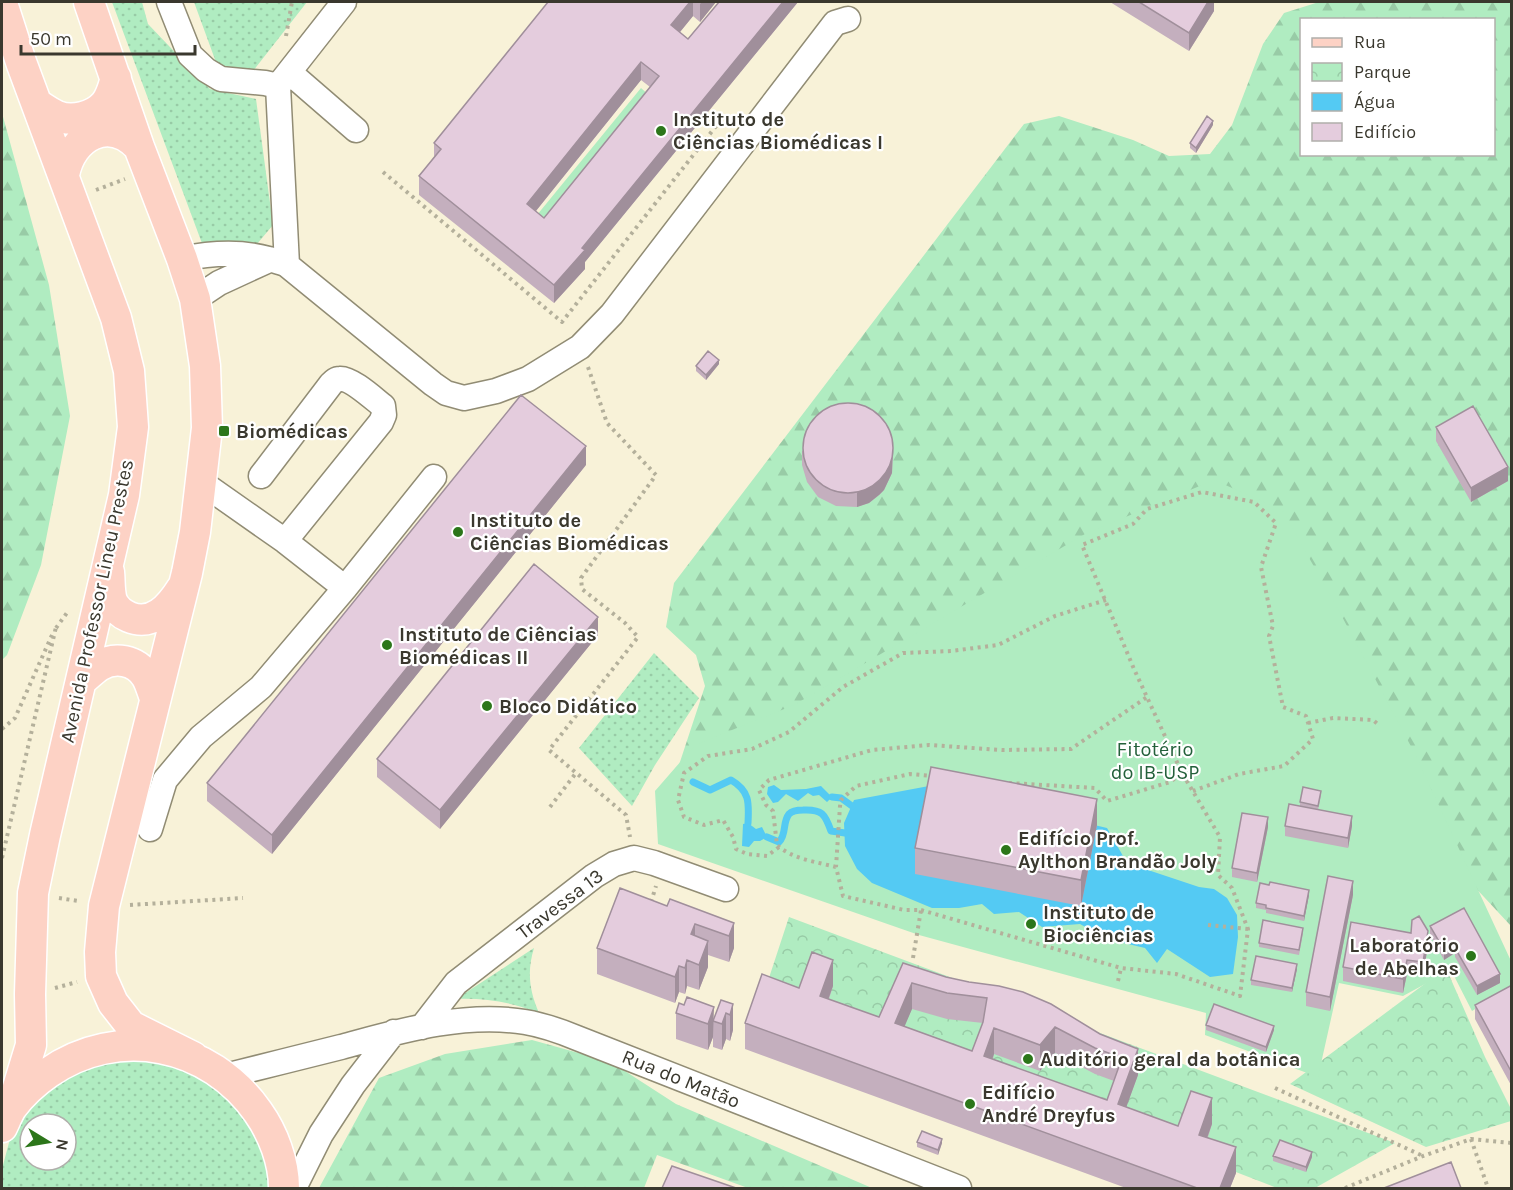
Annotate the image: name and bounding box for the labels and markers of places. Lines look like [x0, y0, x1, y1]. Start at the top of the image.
place label: Instituto de Ciências Biomédicas I [673, 108, 883, 154]
marker: Instituto de Ciências Biomédicas I [654, 124, 668, 138]
place label: Biomédicas [236, 420, 348, 443]
marker: Biomédicas [217, 424, 231, 438]
place label: Instituto de Ciências Biomédicas [470, 509, 669, 555]
marker: Instituto de Ciências Biomédicas [451, 525, 465, 539]
place label: Instituto de Ciências Biomédicas II [399, 623, 597, 669]
marker: Instituto de Ciências Biomédicas II [380, 638, 394, 652]
place label: Bloco Didático [499, 695, 637, 718]
marker: Bloco Didático [480, 699, 494, 713]
place label: Edifício Prof. Aylthon Brandão Joly [1018, 827, 1217, 873]
marker: Edifício Prof. Aylthon Brandão Joly [999, 843, 1013, 857]
place label: Instituto de Biociências [1043, 901, 1154, 947]
marker: Instituto de Biociências [1024, 917, 1038, 931]
place label: Laboratório de Abelhas [1349, 934, 1459, 980]
marker: Laboratório de Abelhas [1464, 949, 1478, 963]
place label: Auditório geral da botânica [1040, 1048, 1300, 1071]
marker: Auditório geral da botânica [1021, 1052, 1035, 1066]
place label: Edifício André Dreyfus [982, 1081, 1115, 1127]
marker: Edifício André Dreyfus [963, 1097, 977, 1111]

